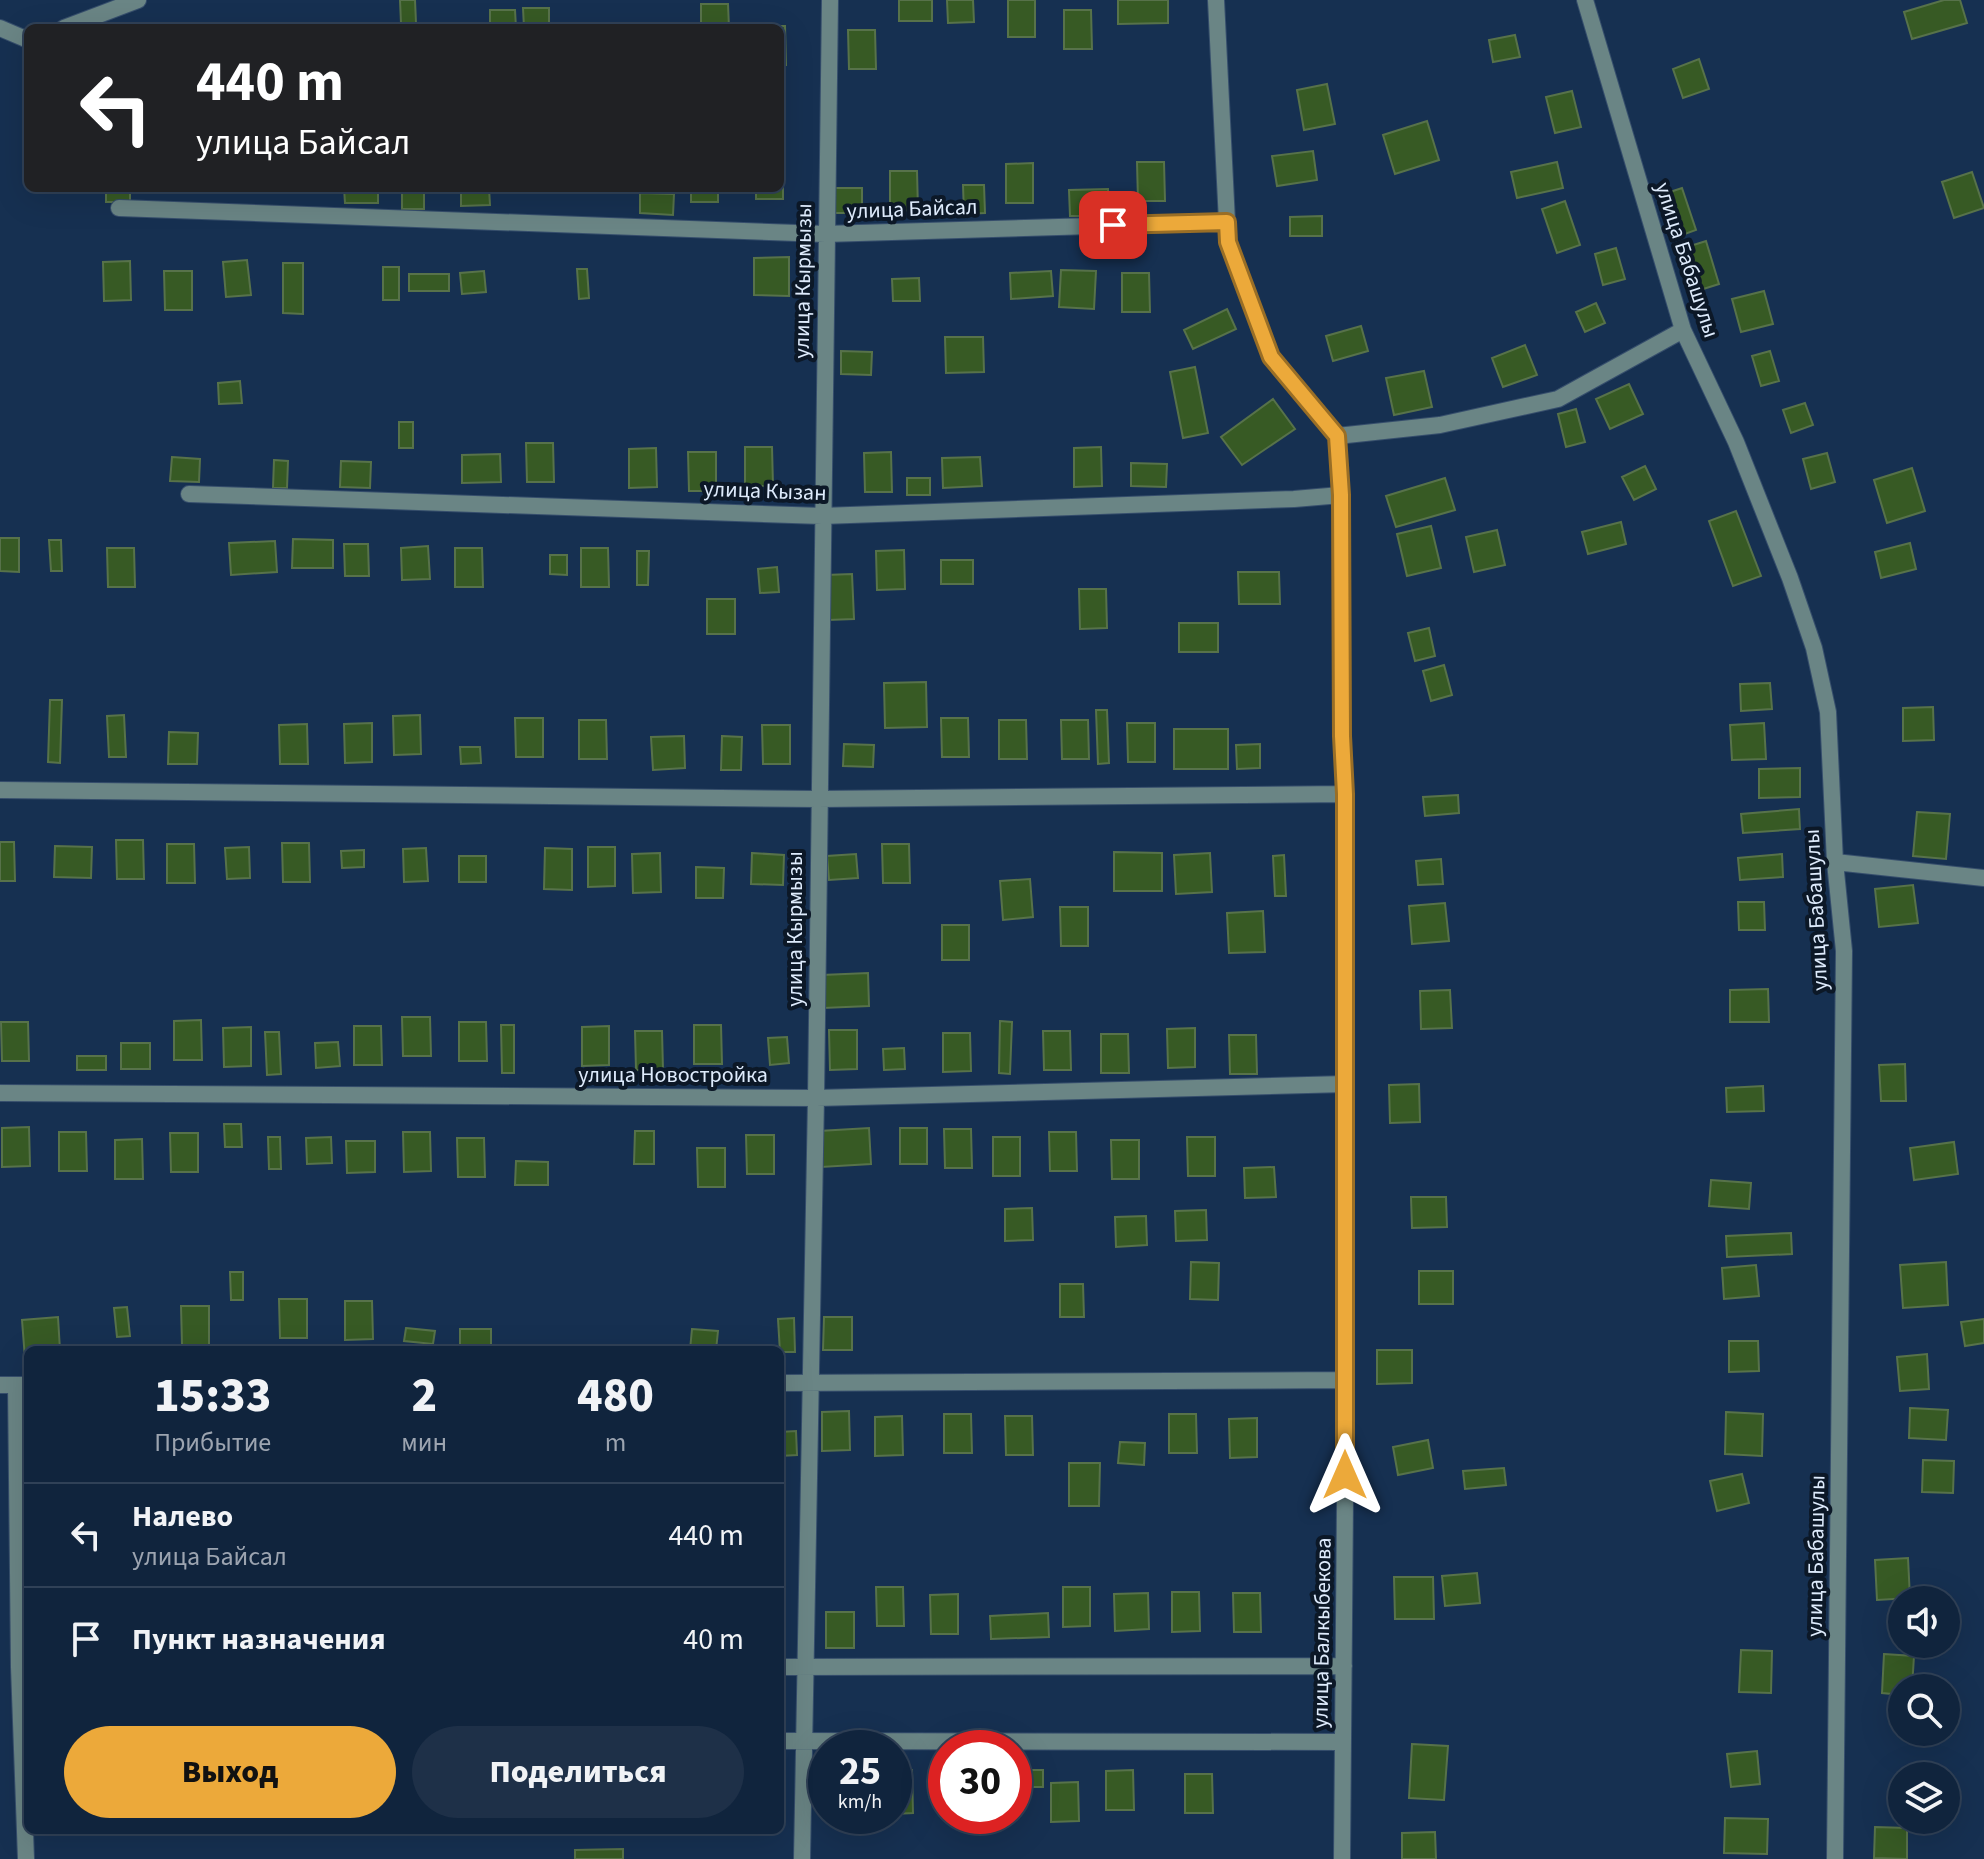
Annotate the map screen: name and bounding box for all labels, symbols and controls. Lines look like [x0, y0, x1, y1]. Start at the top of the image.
text: 440 m [196, 43, 344, 122]
icon: left [64, 56, 168, 160]
text: улица Байсал [196, 117, 410, 168]
street label: улица Бабашулы [1647, 178, 1727, 342]
street label: улица Байсал [846, 191, 978, 227]
pin [1079, 191, 1147, 259]
street label: улица Кырмызы [786, 203, 820, 359]
icon: arrive [1091, 203, 1135, 247]
street label: улица Кызан [703, 473, 827, 509]
street label: улица Бабашулы [1796, 828, 1836, 992]
street label: улица Кырмызы [779, 851, 811, 1007]
street label: улица Новостройка [578, 1059, 768, 1091]
text: 15:33 [154, 1362, 271, 1430]
text: 2 [411, 1362, 437, 1430]
text: 480 [577, 1362, 654, 1430]
text: Прибытие [154, 1424, 271, 1461]
text: мин [401, 1424, 447, 1461]
text: m [605, 1424, 626, 1461]
position arrow [1303, 1433, 1387, 1517]
street label: улица Бабашулы [1799, 1475, 1833, 1637]
text: Налево [132, 1495, 233, 1538]
icon: left [64, 1513, 108, 1557]
text: 440 m [668, 1514, 744, 1557]
street label: улица Балкыбекова [1304, 1537, 1340, 1729]
text: улица Байсал [132, 1538, 287, 1575]
map controls [1888, 1586, 1960, 1834]
button: sound [1888, 1586, 1960, 1658]
icon: arrive [64, 1617, 108, 1661]
text: Пункт назначения [132, 1618, 386, 1661]
text: 40 m [683, 1618, 744, 1661]
button: search [1888, 1674, 1960, 1746]
button: Выход [64, 1726, 396, 1818]
button: Поделиться [412, 1726, 744, 1818]
speed limit sign: 30 [928, 1730, 1032, 1834]
text: 25 [839, 1743, 881, 1800]
button: layers [1888, 1762, 1960, 1834]
text: km/h [838, 1788, 882, 1816]

